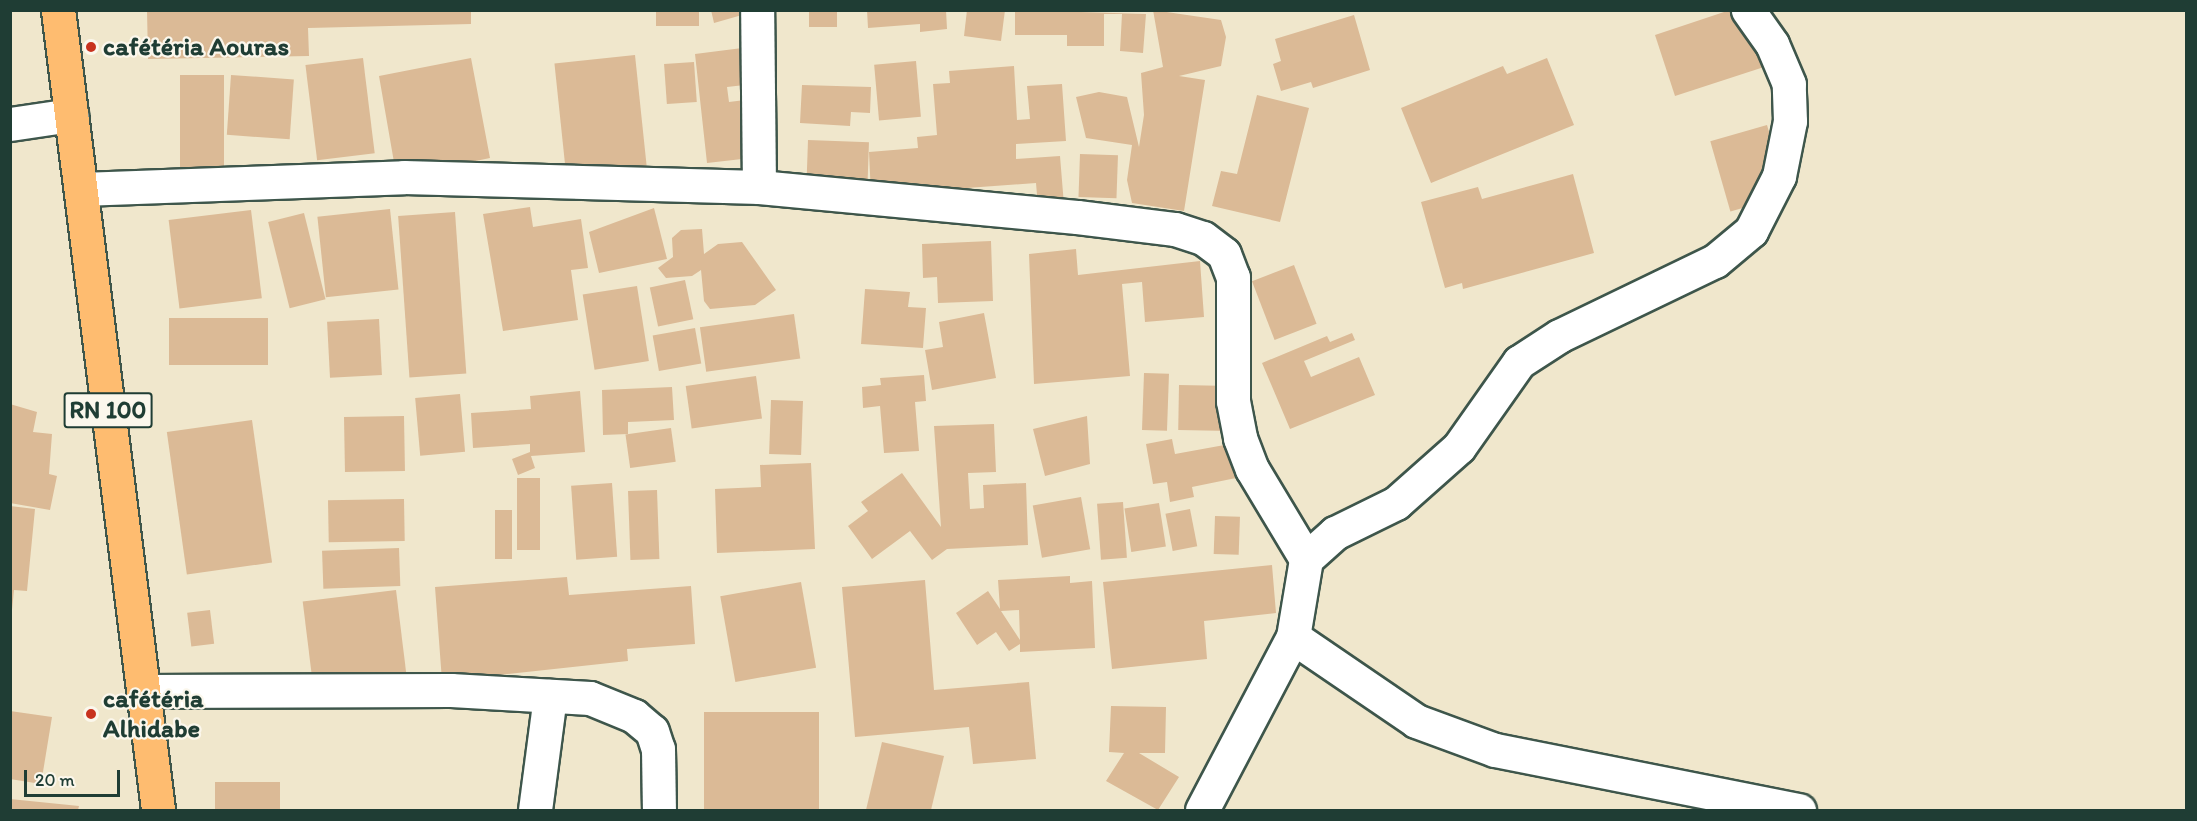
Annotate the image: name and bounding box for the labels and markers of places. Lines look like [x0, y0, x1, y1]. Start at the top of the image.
place label: cafétéria Aouras [103, 31, 289, 63]
marker: cafétéria Aouras [84, 40, 98, 54]
place label: cafétéria Alhidabe [103, 683, 204, 744]
marker: cafétéria Alhidabe [84, 707, 98, 721]

